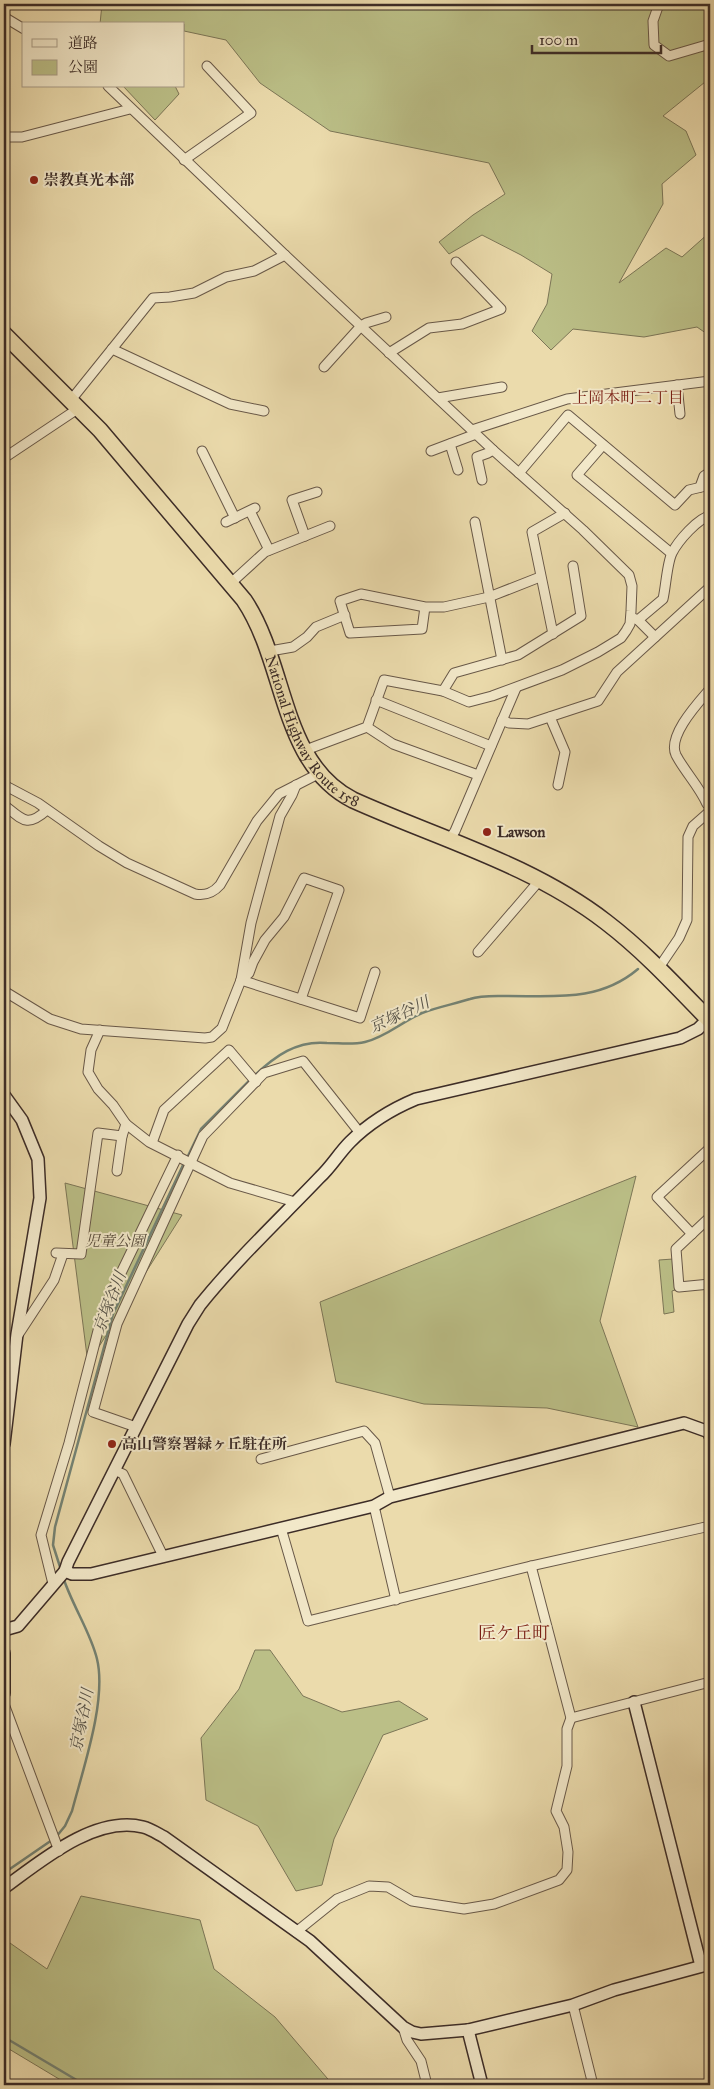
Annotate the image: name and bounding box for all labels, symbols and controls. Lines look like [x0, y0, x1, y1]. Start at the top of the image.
legend [22, 22, 185, 88]
scale bar [532, 22, 660, 54]
text: 100 m [539, 31, 579, 49]
text: 道路 [68, 34, 98, 52]
text: 公園 [68, 58, 98, 76]
place label: 崇教真光本部 [44, 171, 135, 189]
marker: 崇教真光本部 [28, 174, 40, 186]
district label: 上岡本町二丁目 [572, 388, 684, 407]
street label: National Highway Route 158 [261, 653, 362, 811]
place label: Lawson [497, 823, 546, 841]
marker: Lawson [481, 826, 493, 838]
water label: 京塚谷川 [366, 991, 434, 1037]
park label: 児童公園 [85, 1232, 148, 1250]
water label: 京塚谷川 [89, 1267, 131, 1335]
place label: 高山警察署緑ヶ丘駐在所 [122, 1435, 287, 1453]
marker: 高山警察署緑ヶ丘駐在所 [106, 1438, 118, 1450]
district label: 匠ケ丘町 [478, 1622, 550, 1644]
water label: 京塚谷川 [66, 1685, 97, 1753]

